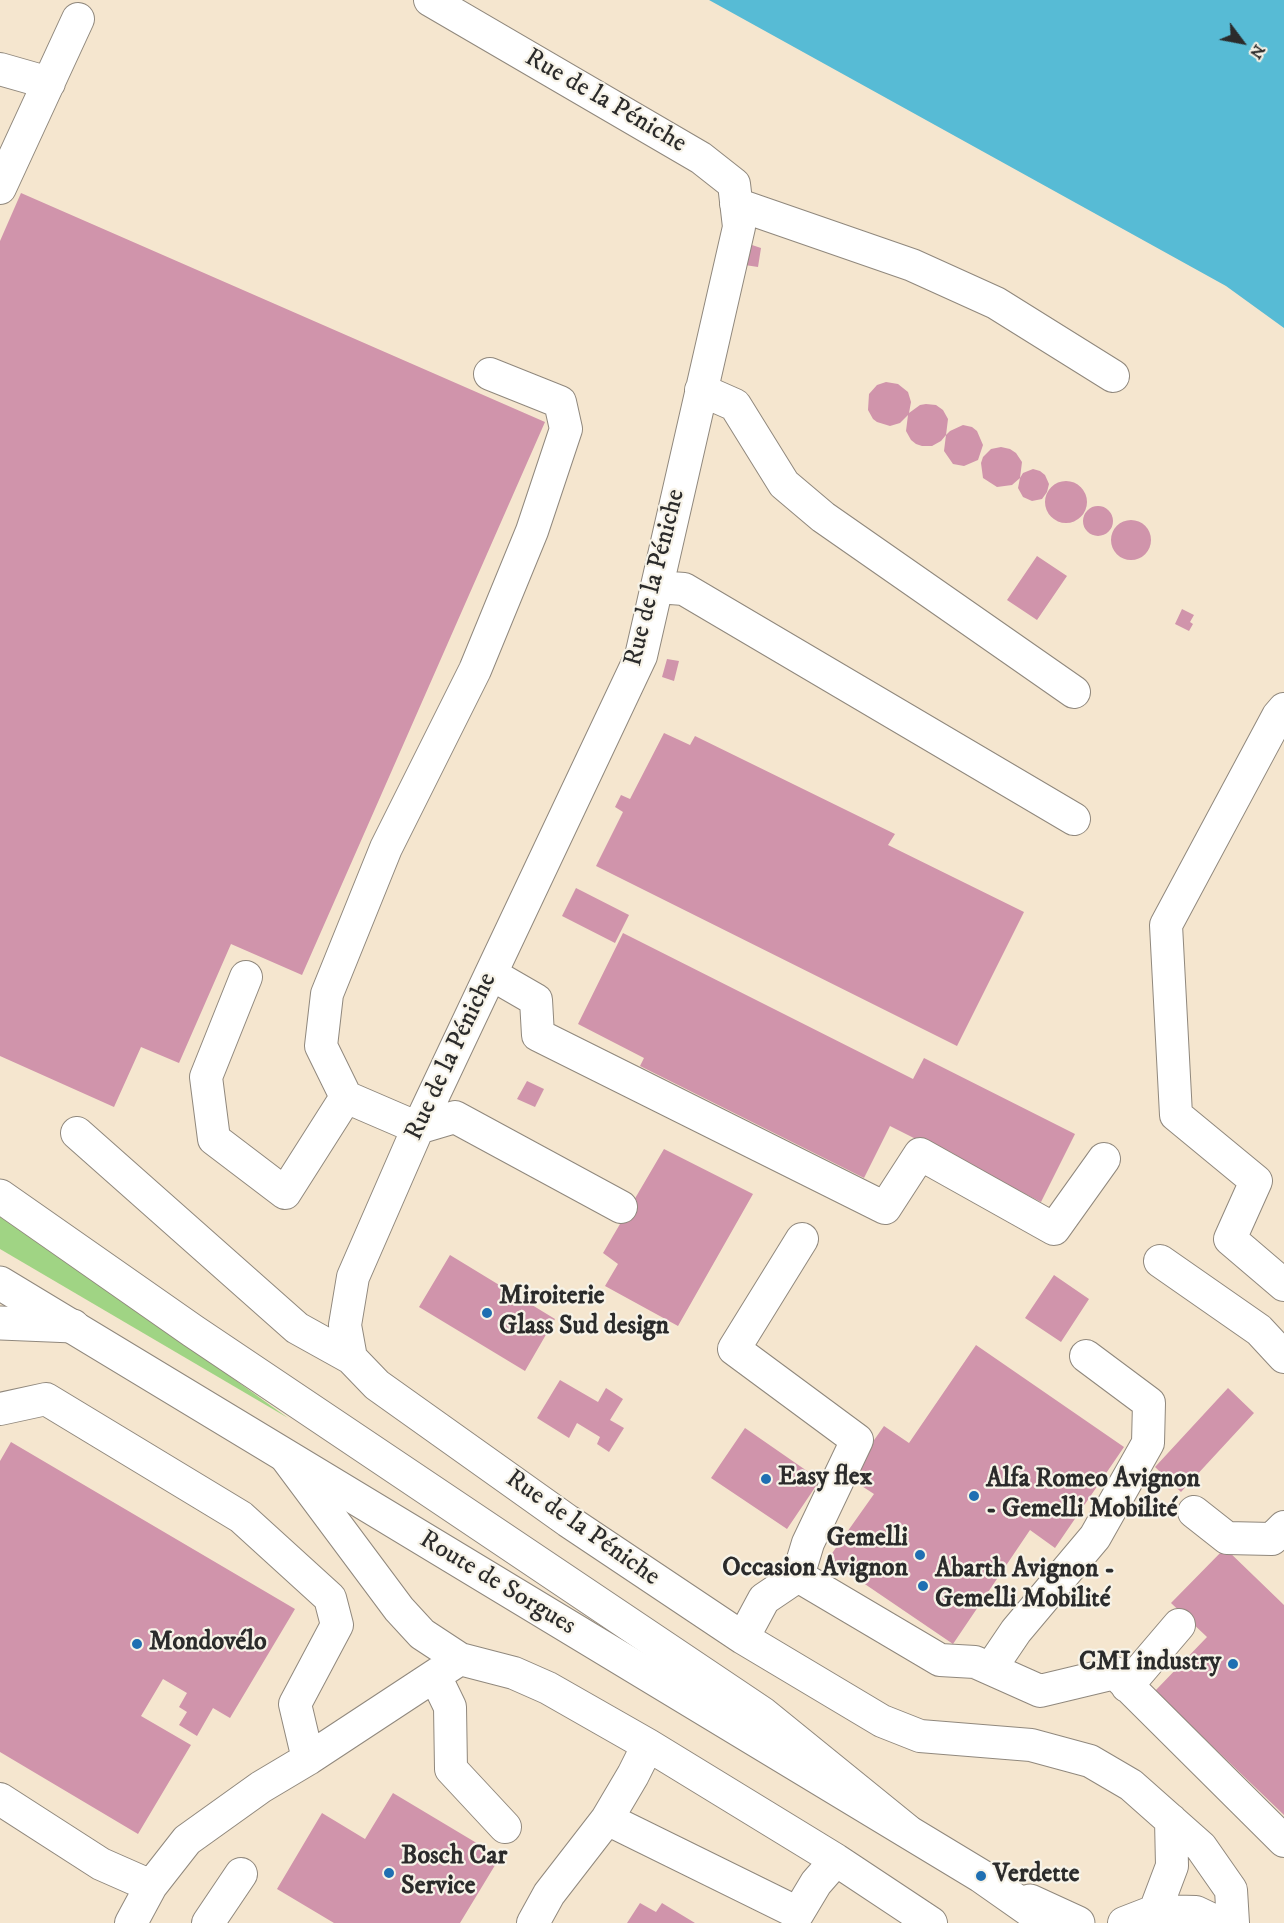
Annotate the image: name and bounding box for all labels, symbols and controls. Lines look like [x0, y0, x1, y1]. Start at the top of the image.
north arrow [1212, 12, 1272, 72]
text: N [1245, 41, 1269, 62]
street label: Rue de la Péniche [519, 43, 691, 161]
street label: Rue de la Péniche [619, 486, 693, 670]
street label: Rue de la Péniche [400, 968, 504, 1146]
place label: Miroiterie Glass Sud design [499, 1282, 669, 1344]
marker: Miroiterie Glass Sud design [480, 1306, 494, 1320]
place label: Easy flex [778, 1463, 872, 1495]
street label: Rue de la Péniche [499, 1464, 665, 1594]
place label: Alfa Romeo Avignon - Gemelli Mobilité [986, 1465, 1200, 1526]
marker: Easy flex [759, 1472, 773, 1486]
marker: Alfa Romeo Avignon - Gemelli Mobilité [967, 1489, 981, 1503]
place label: Gemelli Occasion Avignon [722, 1524, 908, 1586]
street label: Route de Sorgues [413, 1525, 581, 1643]
marker: Gemelli Occasion Avignon [913, 1548, 927, 1562]
place label: Abarth Avignon - Gemelli Mobilité [935, 1555, 1115, 1616]
marker: Abarth Avignon - Gemelli Mobilité [916, 1579, 930, 1593]
place label: Mondovélo [149, 1628, 267, 1660]
marker: Mondovélo [130, 1637, 144, 1651]
place label: CMI industry [1079, 1648, 1221, 1680]
marker: CMI industry [1226, 1657, 1240, 1671]
place label: Bosch Car Service [401, 1842, 507, 1904]
place label: Verdette [993, 1860, 1080, 1892]
marker: Bosch Car Service [382, 1866, 396, 1880]
marker: Verdette [974, 1869, 988, 1883]

